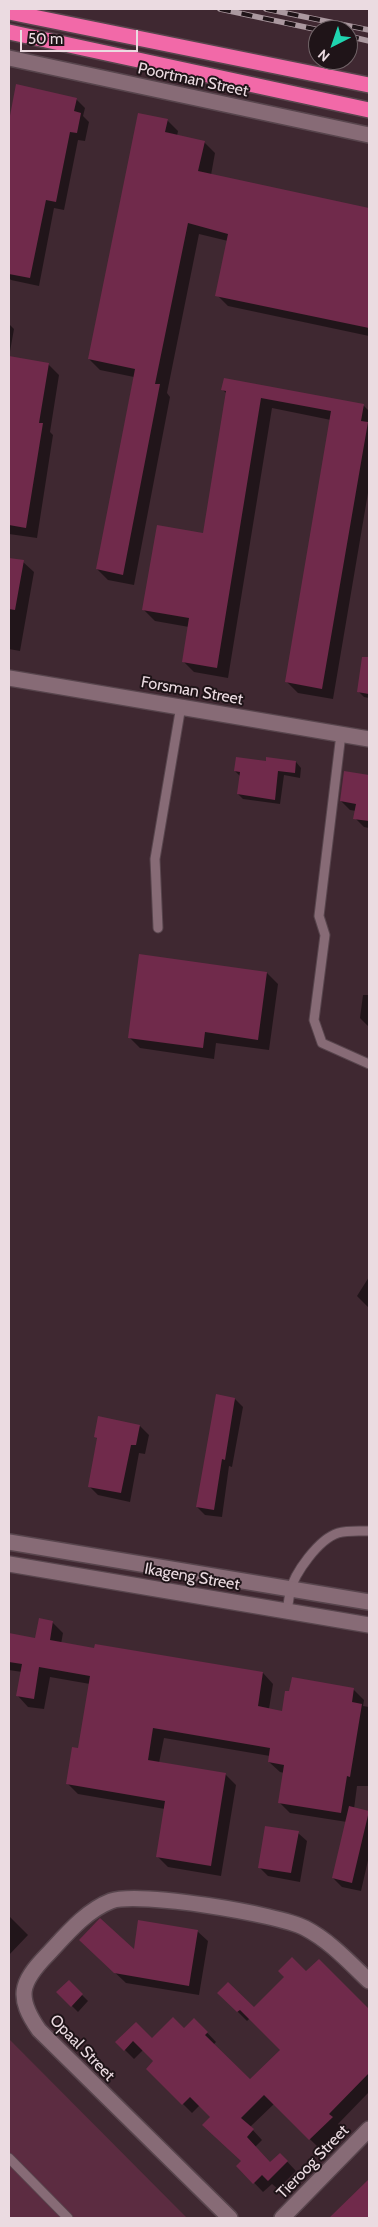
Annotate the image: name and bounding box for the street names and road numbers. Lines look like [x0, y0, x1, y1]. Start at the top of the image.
street label: Poortman Street [136, 59, 250, 101]
street label: Forsman Street [139, 673, 245, 709]
street label: Ikageng Street [143, 1559, 241, 1595]
street label: Opaal Street [46, 2011, 118, 2085]
street label: Tieroog Street [273, 2121, 353, 2203]

